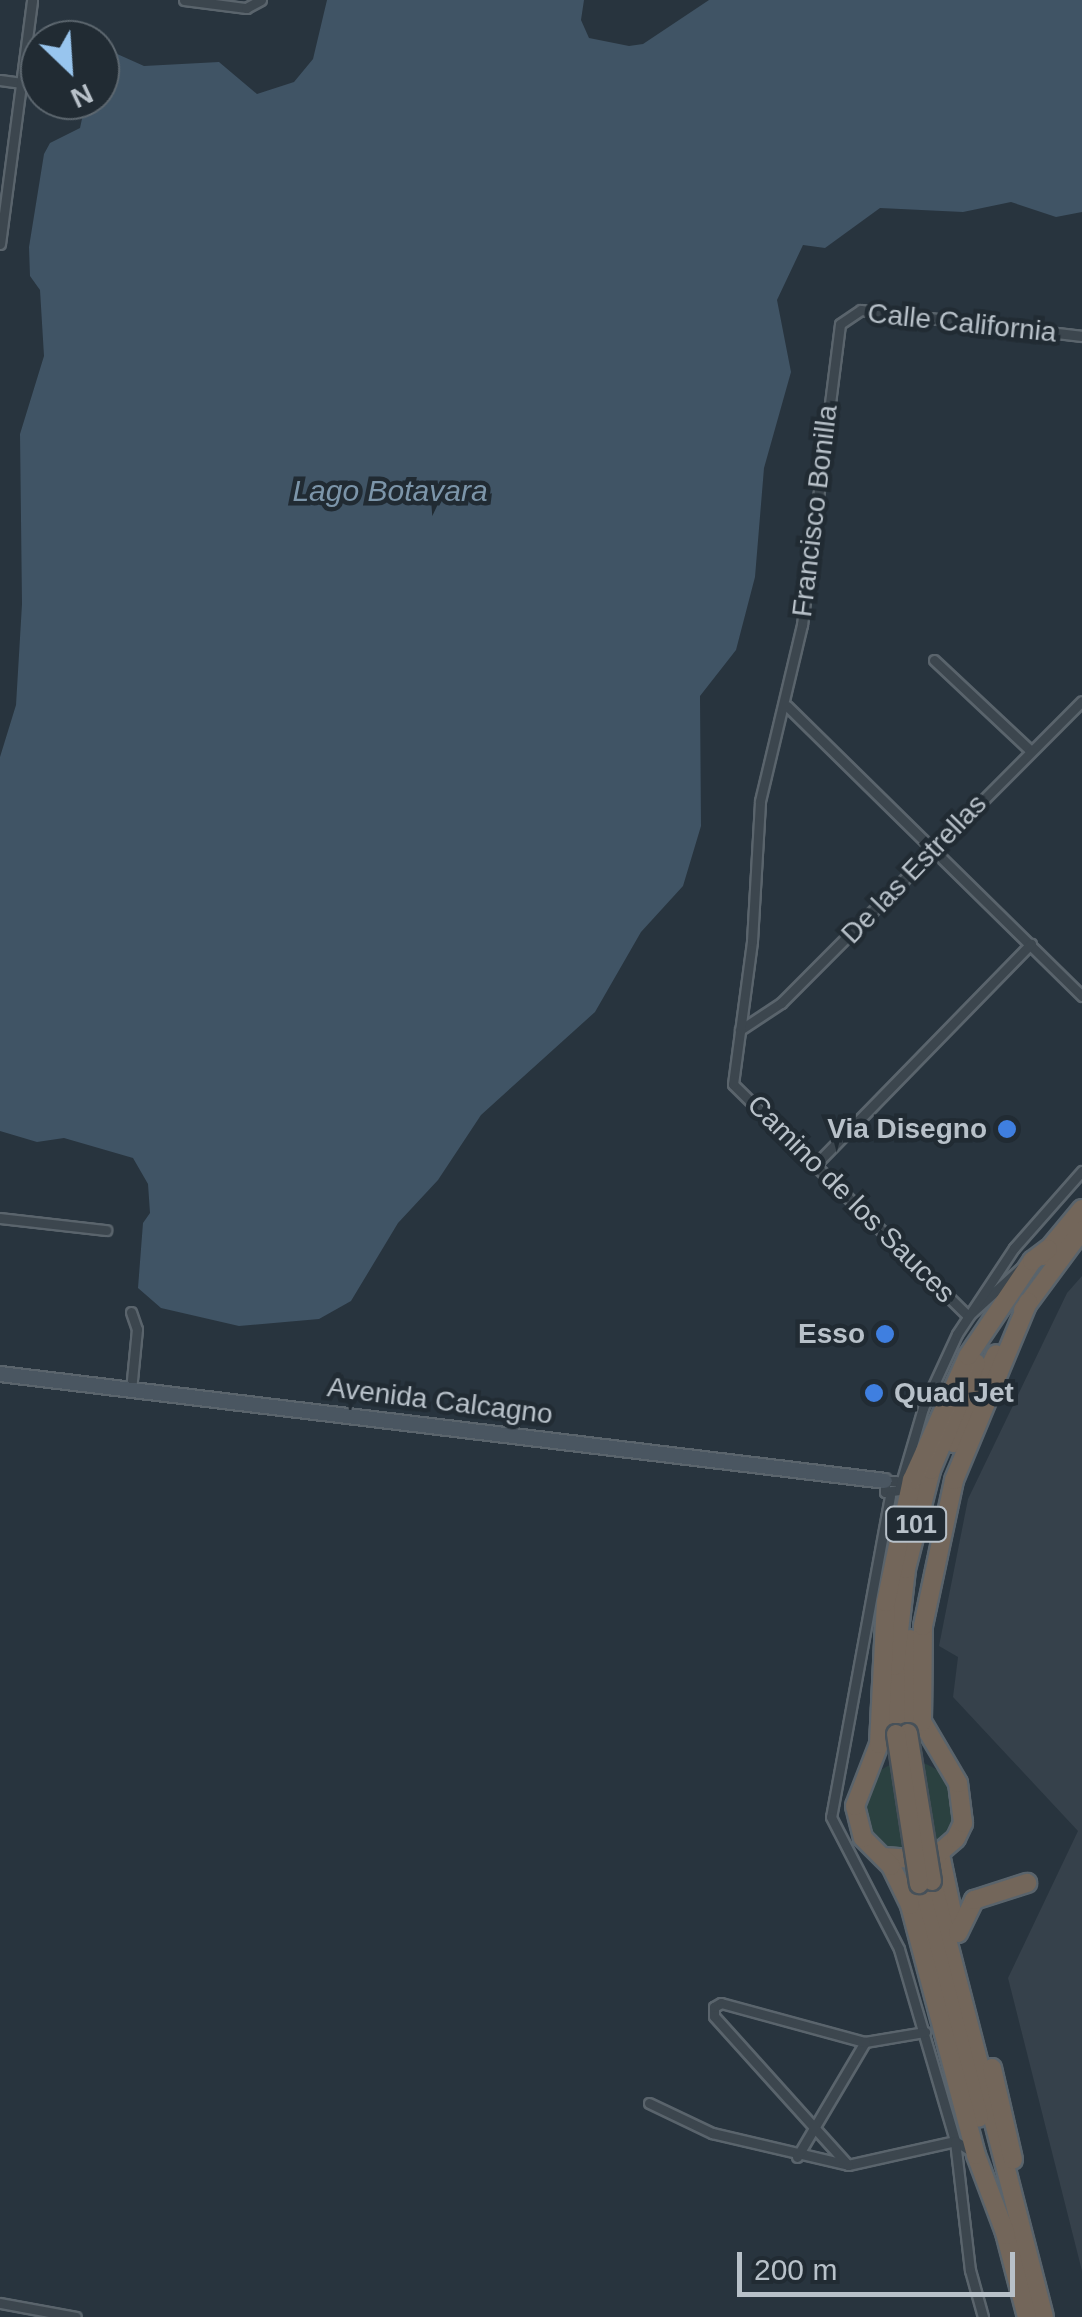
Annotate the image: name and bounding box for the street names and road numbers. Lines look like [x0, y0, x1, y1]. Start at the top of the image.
street label: Calle California [866, 296, 1058, 350]
street label: Francisco Bonilla [785, 403, 845, 619]
street label: De las Estrellas [834, 787, 994, 951]
street label: Camino de los Sauces [740, 1088, 962, 1310]
street label: Avenida Calcagno [325, 1371, 555, 1431]
road number: 101 [884, 1504, 948, 1544]

